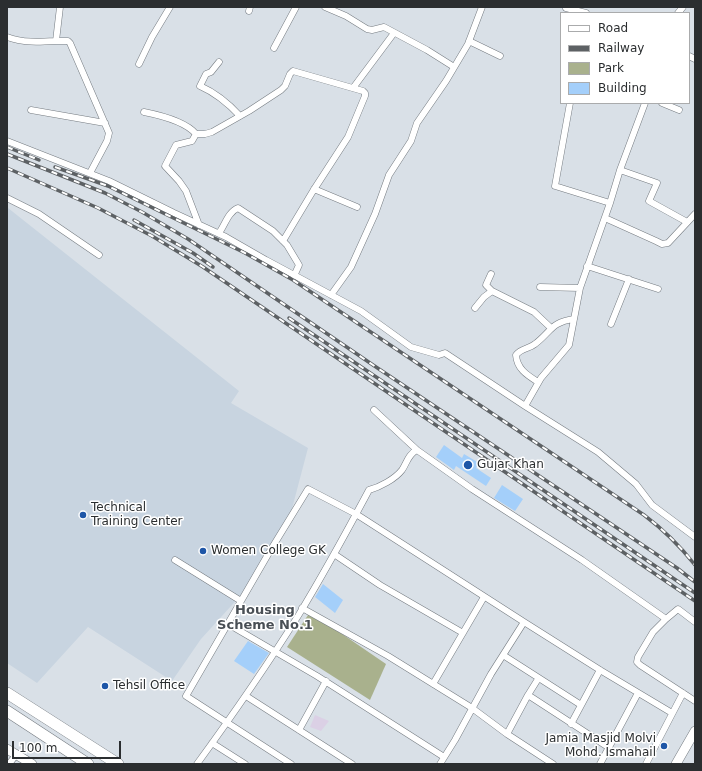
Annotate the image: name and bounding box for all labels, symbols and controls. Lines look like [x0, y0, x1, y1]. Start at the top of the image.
legend [560, 12, 690, 104]
text: Road [598, 21, 628, 35]
text: Railway [598, 41, 644, 55]
text: Park [598, 61, 624, 75]
text: Building [598, 81, 647, 95]
place label: Gujar Khan [477, 458, 544, 472]
marker: Gujar Khan [462, 459, 474, 471]
place label: Technical Training Center [91, 501, 183, 529]
marker: Technical Training Center [78, 510, 88, 520]
place label: Women College GK [211, 544, 326, 558]
marker: Women College GK [198, 546, 208, 556]
district label: Housing Scheme No.1 [217, 603, 313, 634]
place label: Tehsil Office [113, 679, 185, 693]
marker: Tehsil Office [100, 681, 110, 691]
place label: Jamia Masjid Molvi Mohd. Ismahail [545, 732, 656, 760]
scale bar [14, 733, 123, 759]
text: 100 m [19, 741, 57, 755]
marker: Jamia Masjid Molvi Mohd. Ismahail [659, 741, 669, 751]

